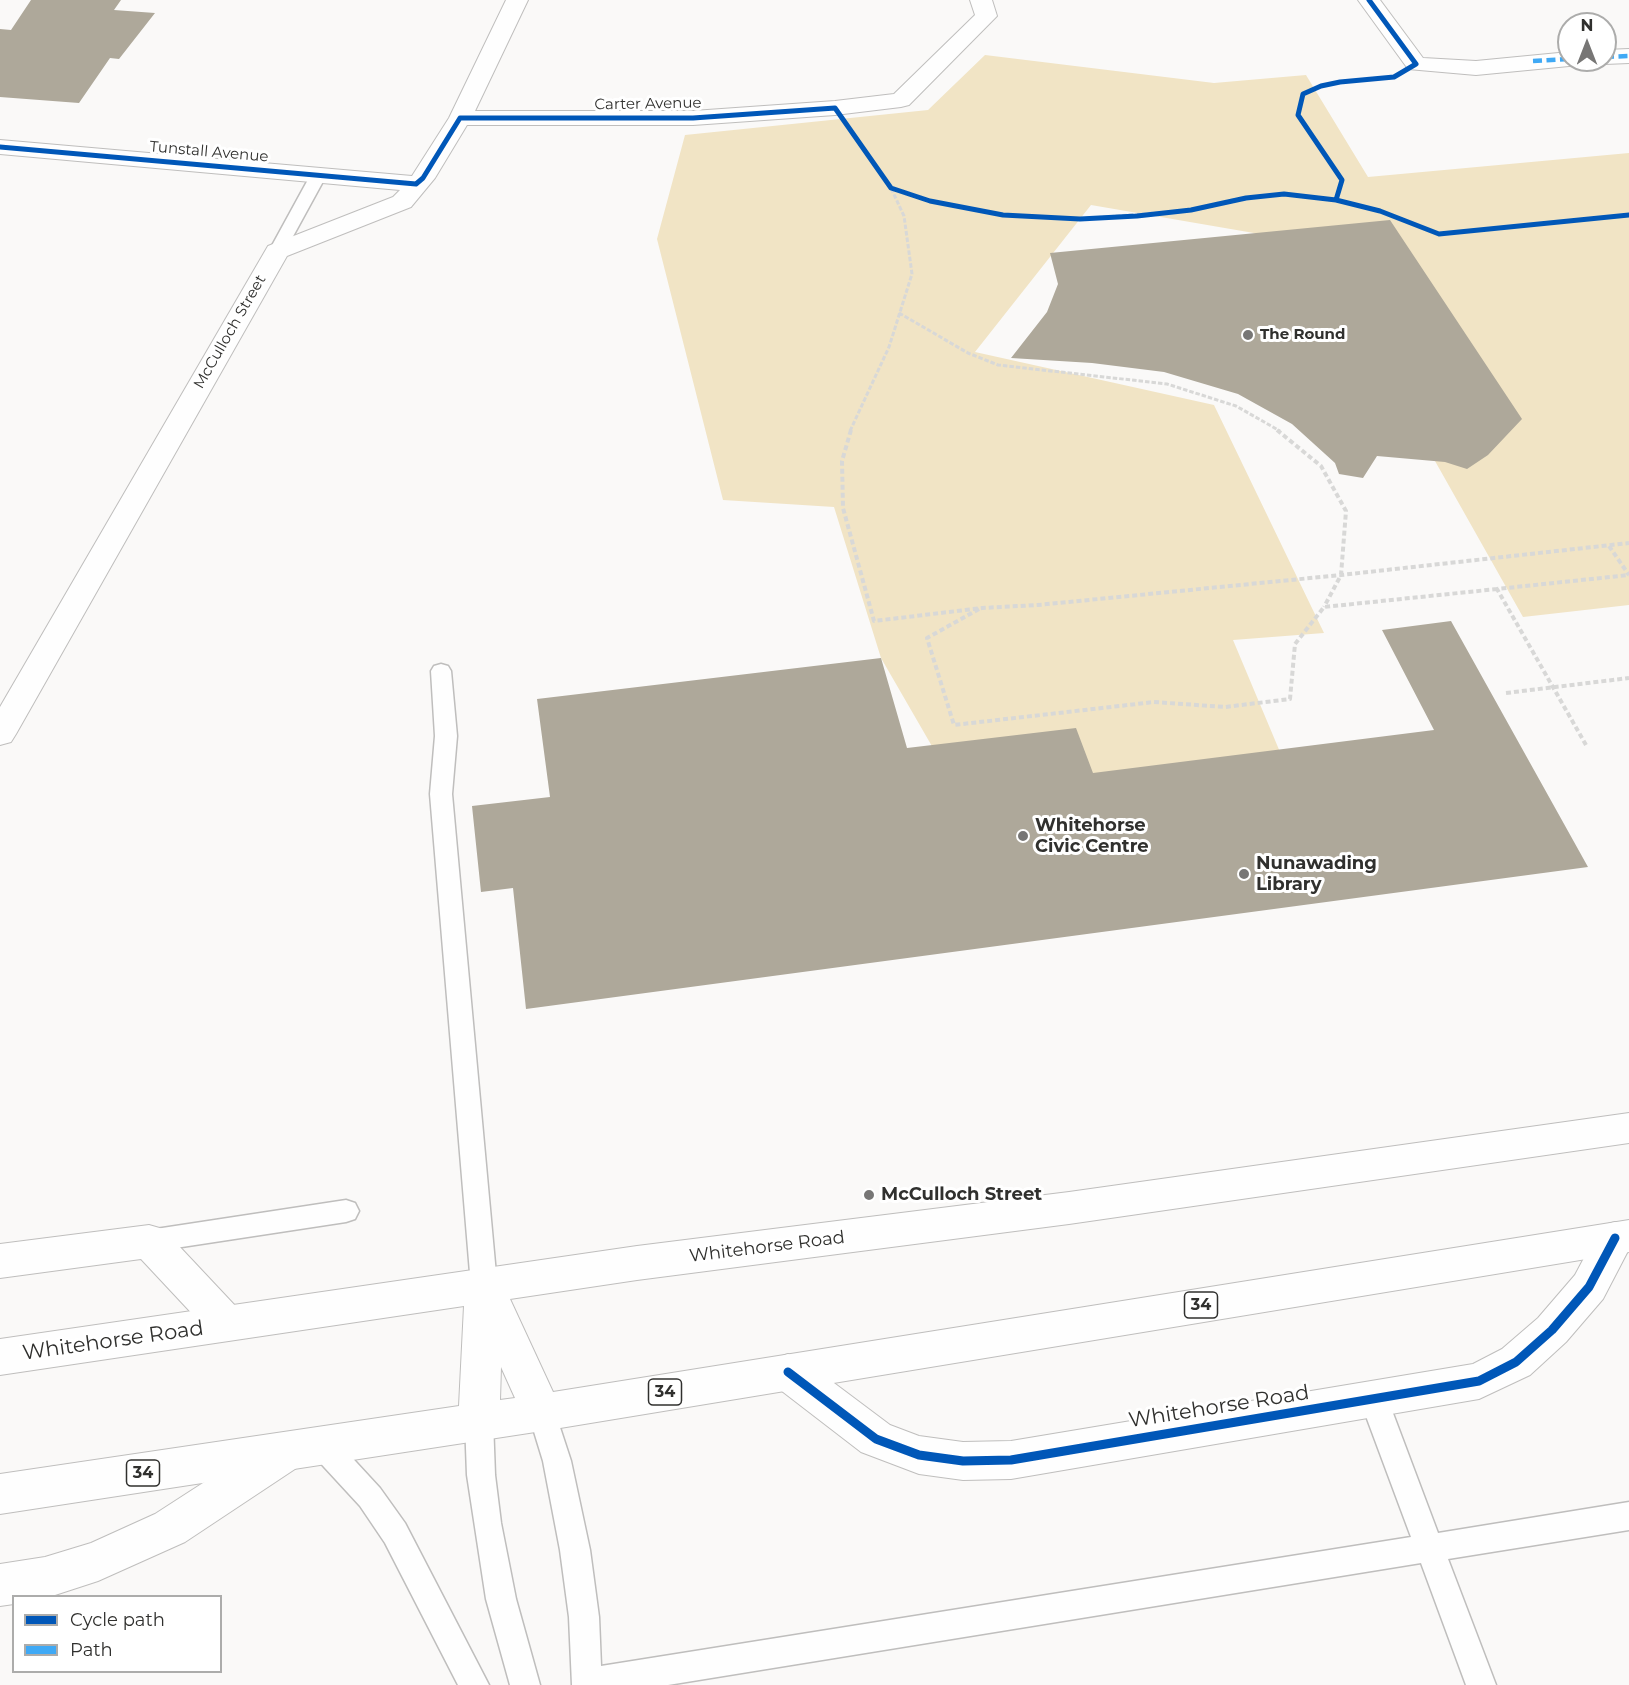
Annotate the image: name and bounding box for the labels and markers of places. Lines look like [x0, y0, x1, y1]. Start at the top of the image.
place label: The Round [1260, 326, 1345, 344]
marker: The Round [1241, 328, 1255, 342]
place label: Whitehorse Civic Centre [1035, 815, 1149, 858]
marker: Whitehorse Civic Centre [1016, 829, 1030, 843]
place label: Nunawading Library [1256, 853, 1377, 896]
marker: Nunawading Library [1237, 867, 1251, 881]
place label: McCulloch Street [881, 1184, 1042, 1206]
marker: McCulloch Street [862, 1188, 876, 1202]

